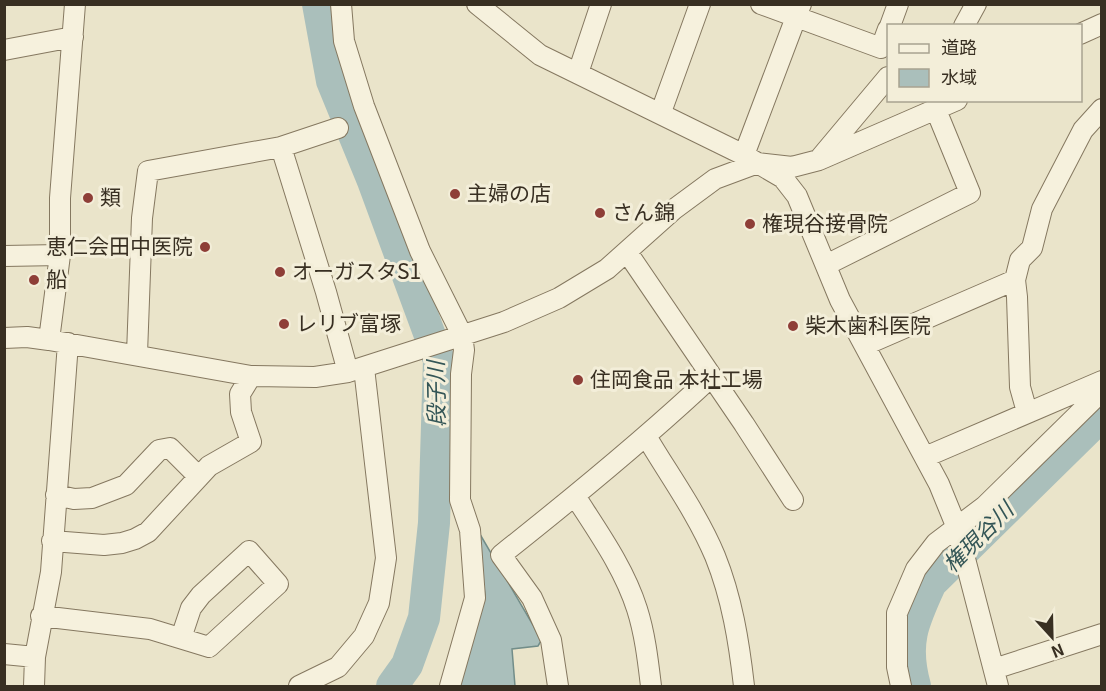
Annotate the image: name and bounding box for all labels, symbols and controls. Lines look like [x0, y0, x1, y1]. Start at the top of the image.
legend [887, 24, 1082, 102]
text: 道路 [941, 33, 977, 59]
text: 水域 [941, 63, 977, 89]
place label: 主婦の店 [467, 177, 551, 207]
place label: 類 [100, 181, 121, 211]
marker: 主婦の店 [448, 187, 462, 201]
marker: 類 [81, 191, 95, 205]
place label: さん錦 [612, 196, 675, 226]
marker: さん錦 [593, 206, 607, 220]
place label: 権現谷接骨院 [762, 207, 888, 237]
marker: 権現谷接骨院 [743, 217, 757, 231]
place label: 恵仁会田中医院 [46, 230, 193, 260]
marker: 恵仁会田中医院 [198, 240, 212, 254]
place label: オーガスタS1 [292, 255, 421, 285]
place label: 船 [46, 263, 67, 293]
marker: オーガスタS1 [273, 265, 287, 279]
marker: 船 [27, 273, 41, 287]
place label: レリブ富塚 [296, 307, 401, 337]
place label: 柴木歯科医院 [805, 309, 931, 339]
marker: レリブ富塚 [277, 317, 291, 331]
marker: 柴木歯科医院 [786, 319, 800, 333]
water label: 段子川 [417, 359, 451, 427]
place label: 住岡食品 本社工場 [590, 363, 763, 393]
marker: 住岡食品 本社工場 [571, 373, 585, 387]
water label: 権現谷川 [934, 492, 1020, 578]
north arrow [1022, 607, 1082, 667]
text: N [1048, 638, 1068, 665]

